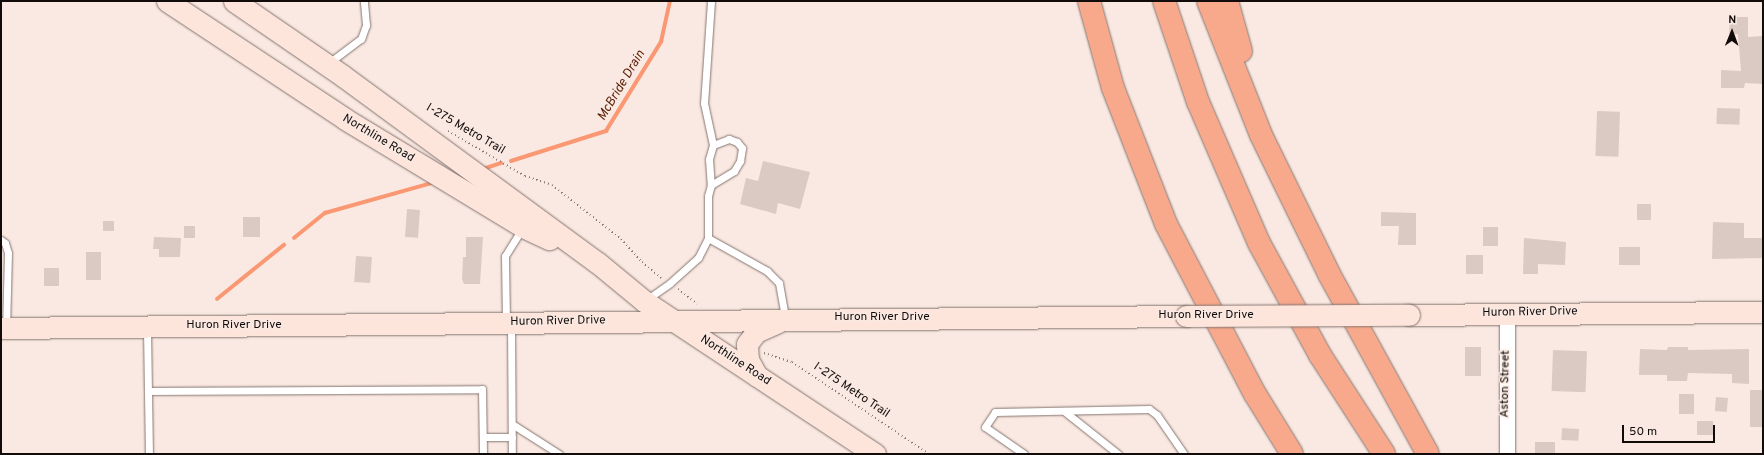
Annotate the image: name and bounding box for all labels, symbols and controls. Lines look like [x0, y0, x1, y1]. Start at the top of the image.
north arrow [1712, 12, 1752, 52]
text: N [1728, 13, 1736, 27]
water label: McBride Drain [595, 48, 649, 124]
street label: I-275 Metro Trail [423, 101, 507, 159]
street label: Northline Road [339, 112, 417, 166]
street label: Huron River Drive [1482, 305, 1578, 321]
street label: Huron River Drive [1158, 309, 1254, 323]
street label: Huron River Drive [834, 311, 930, 325]
street label: Huron River Drive [510, 314, 606, 330]
street label: Huron River Drive [186, 319, 282, 333]
street label: Northline Road [697, 333, 773, 389]
street label: Aston Street [1498, 350, 1514, 418]
street label: I-275 Metro Trail [810, 360, 892, 422]
scale bar [1624, 417, 1717, 443]
text: 50 m [1629, 424, 1657, 440]

